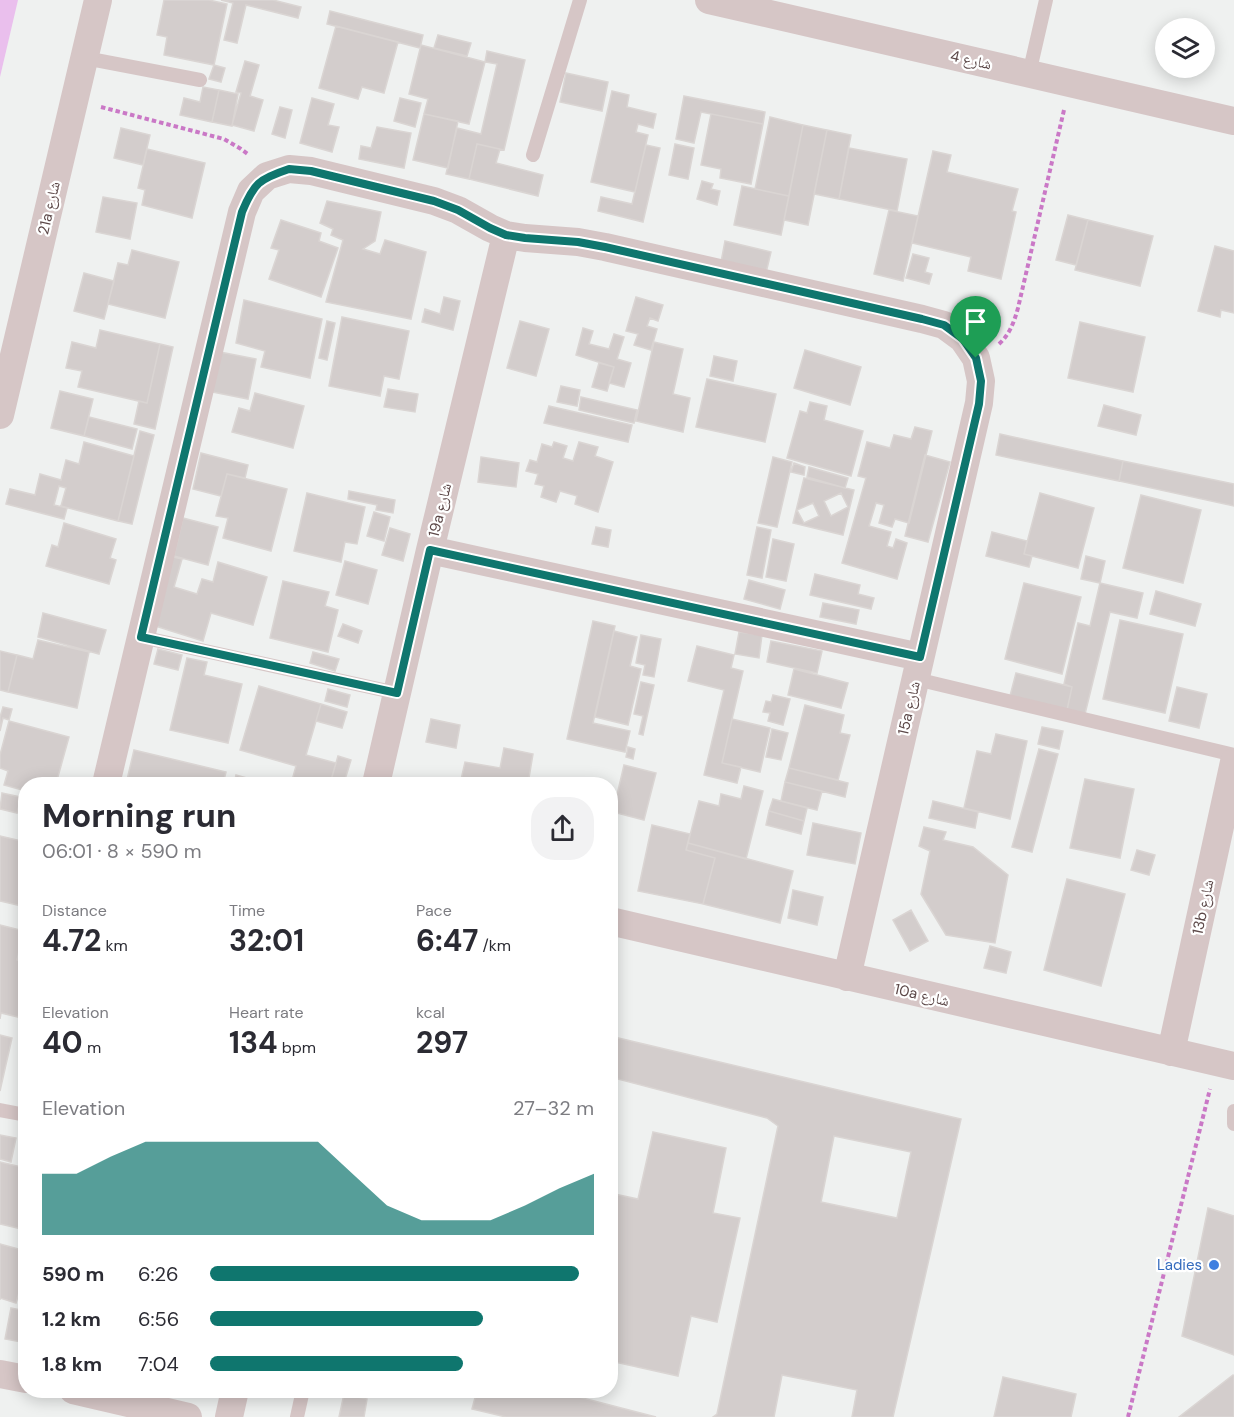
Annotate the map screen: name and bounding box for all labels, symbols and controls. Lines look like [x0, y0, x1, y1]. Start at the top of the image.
map controls [1155, 18, 1215, 78]
button: layers [1155, 18, 1215, 78]
street label: شارع 4 [948, 46, 994, 74]
street label: 21a شارع [33, 179, 65, 237]
pin [950, 296, 1001, 358]
icon: arrive [959, 305, 992, 338]
street label: 19a شارع [424, 481, 456, 539]
street label: 15a شارع [893, 679, 925, 737]
text: Morning run [42, 794, 236, 837]
button: share [531, 797, 594, 860]
text: 06:01 · 8 × 590 m [42, 838, 202, 864]
street label: 13b شارع [1187, 878, 1219, 936]
text: Distance [42, 900, 107, 921]
text: Time [229, 900, 265, 921]
text: Pace [416, 900, 452, 921]
text: 4.72 [42, 921, 101, 960]
text: 32:01 [229, 921, 304, 960]
text: 6:47 [416, 921, 478, 960]
text: km [101, 935, 128, 956]
text: /km [478, 935, 511, 956]
street label: 10a شارع [893, 979, 951, 1011]
text: Elevation [42, 1002, 109, 1023]
text: Heart rate [229, 1002, 304, 1023]
text: kcal [416, 1002, 445, 1023]
text: 40 [42, 1023, 83, 1062]
text: 134 [229, 1023, 278, 1062]
text: 297 [416, 1023, 468, 1062]
text: m [83, 1037, 101, 1058]
text: bpm [278, 1037, 316, 1058]
text: Elevation [42, 1095, 125, 1121]
text: 27–32 m [513, 1095, 594, 1121]
place label: Ladies [1157, 1255, 1202, 1275]
marker: Ladies [1207, 1258, 1221, 1272]
text: 590 m [42, 1261, 104, 1287]
text: 6:26 [138, 1261, 179, 1287]
text: 1.2 km [42, 1306, 101, 1332]
text: 6:56 [138, 1306, 179, 1332]
text: 1.8 km [42, 1351, 102, 1377]
text: 7:04 [138, 1351, 179, 1377]

